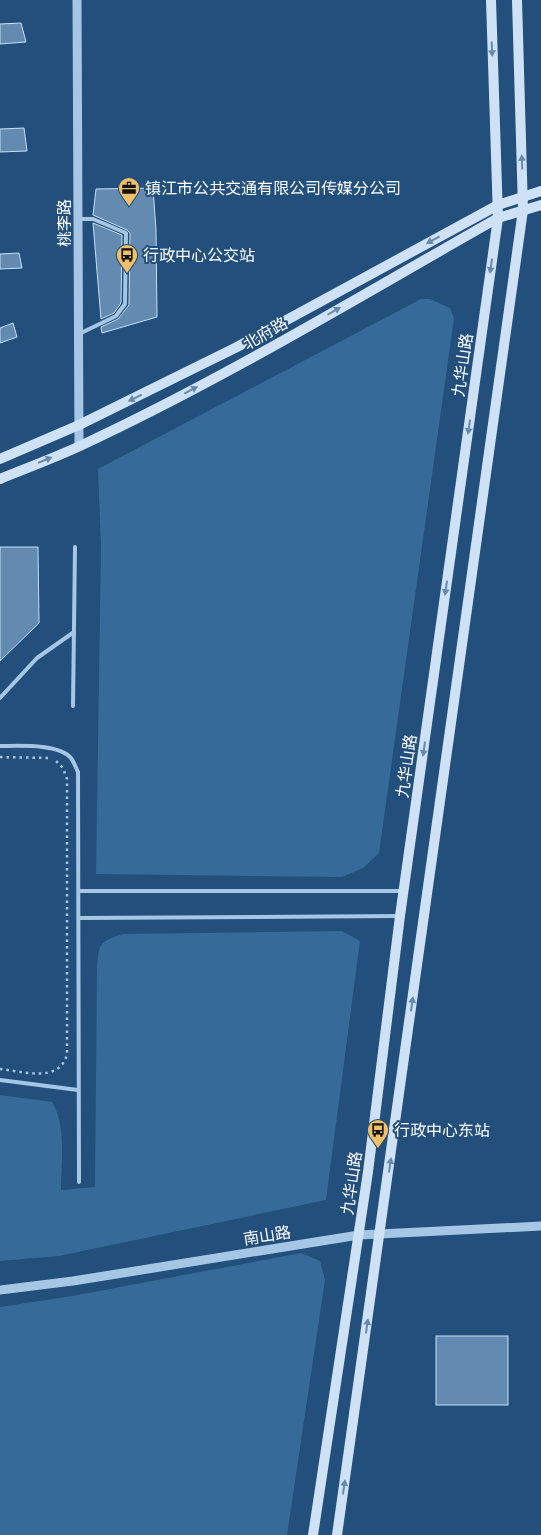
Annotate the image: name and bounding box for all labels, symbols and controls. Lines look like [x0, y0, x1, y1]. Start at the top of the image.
one-way arrow [489, 41, 497, 57]
one-way arrow [518, 153, 526, 169]
office icon: 镇江市公共交通有限公司传媒分公司 [117, 176, 141, 207]
place label: 镇江市公共交通有限公司传媒分公司 [145, 178, 401, 199]
street label: 桃李路 [54, 199, 75, 247]
one-way arrow [426, 236, 441, 244]
bus stop icon: 行政中心公交站 [115, 243, 139, 274]
place label: 行政中心公交站 [143, 245, 255, 266]
one-way arrow [487, 258, 495, 274]
one-way arrow [326, 307, 341, 315]
street label: 北府路 [239, 312, 291, 355]
street label: 九华山路 [448, 332, 477, 398]
one-way arrow [184, 386, 199, 394]
one-way arrow [128, 394, 142, 402]
one-way arrow [464, 419, 472, 435]
one-way arrow [38, 456, 52, 464]
one-way arrow [442, 580, 450, 596]
street label: 九华山路 [392, 733, 421, 799]
one-way arrow [419, 741, 427, 757]
one-way arrow [409, 996, 417, 1012]
bus stop icon: 行政中心东站 [366, 1118, 390, 1149]
place label: 行政中心东站 [394, 1120, 490, 1141]
street label: 九华山路 [337, 1150, 366, 1216]
one-way arrow [386, 1157, 394, 1173]
street label: 南山路 [242, 1221, 292, 1250]
one-way arrow [364, 1318, 372, 1334]
one-way arrow [340, 1478, 348, 1494]

